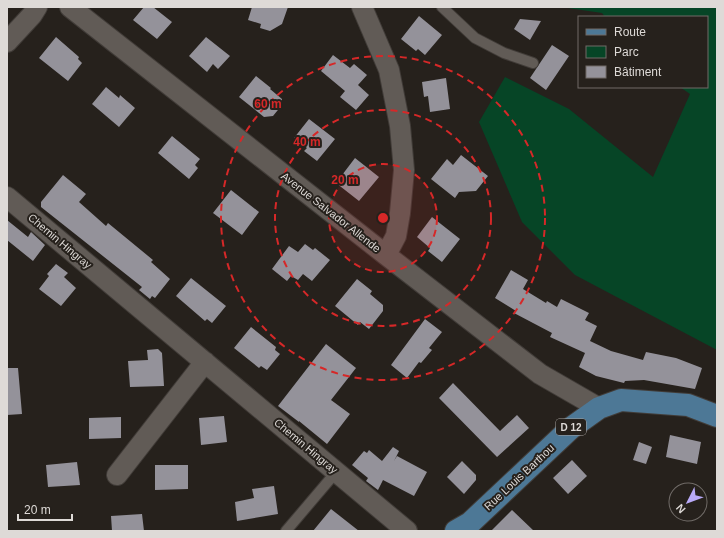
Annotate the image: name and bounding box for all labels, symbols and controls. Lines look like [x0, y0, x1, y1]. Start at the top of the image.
legend [578, 16, 708, 88]
text: Route [614, 25, 646, 39]
text: Parc [614, 45, 639, 59]
text: Bâtiment [614, 65, 662, 79]
text: 60 m [254, 97, 282, 111]
text: 40 m [293, 135, 321, 149]
street label: Avenue Salvador Allende [279, 169, 383, 255]
text: 20 m [331, 173, 359, 187]
street label: Chemin Hingray [26, 211, 94, 271]
centre of rings [376, 211, 390, 225]
street label: Chemin Hingray [272, 416, 340, 476]
road number: D 12 [556, 419, 586, 435]
street label: Rue Louis Barthou [482, 442, 556, 512]
north arrow [668, 482, 708, 522]
scale bar [18, 496, 72, 522]
text: N [673, 502, 688, 516]
text: 20 m [24, 503, 51, 517]

